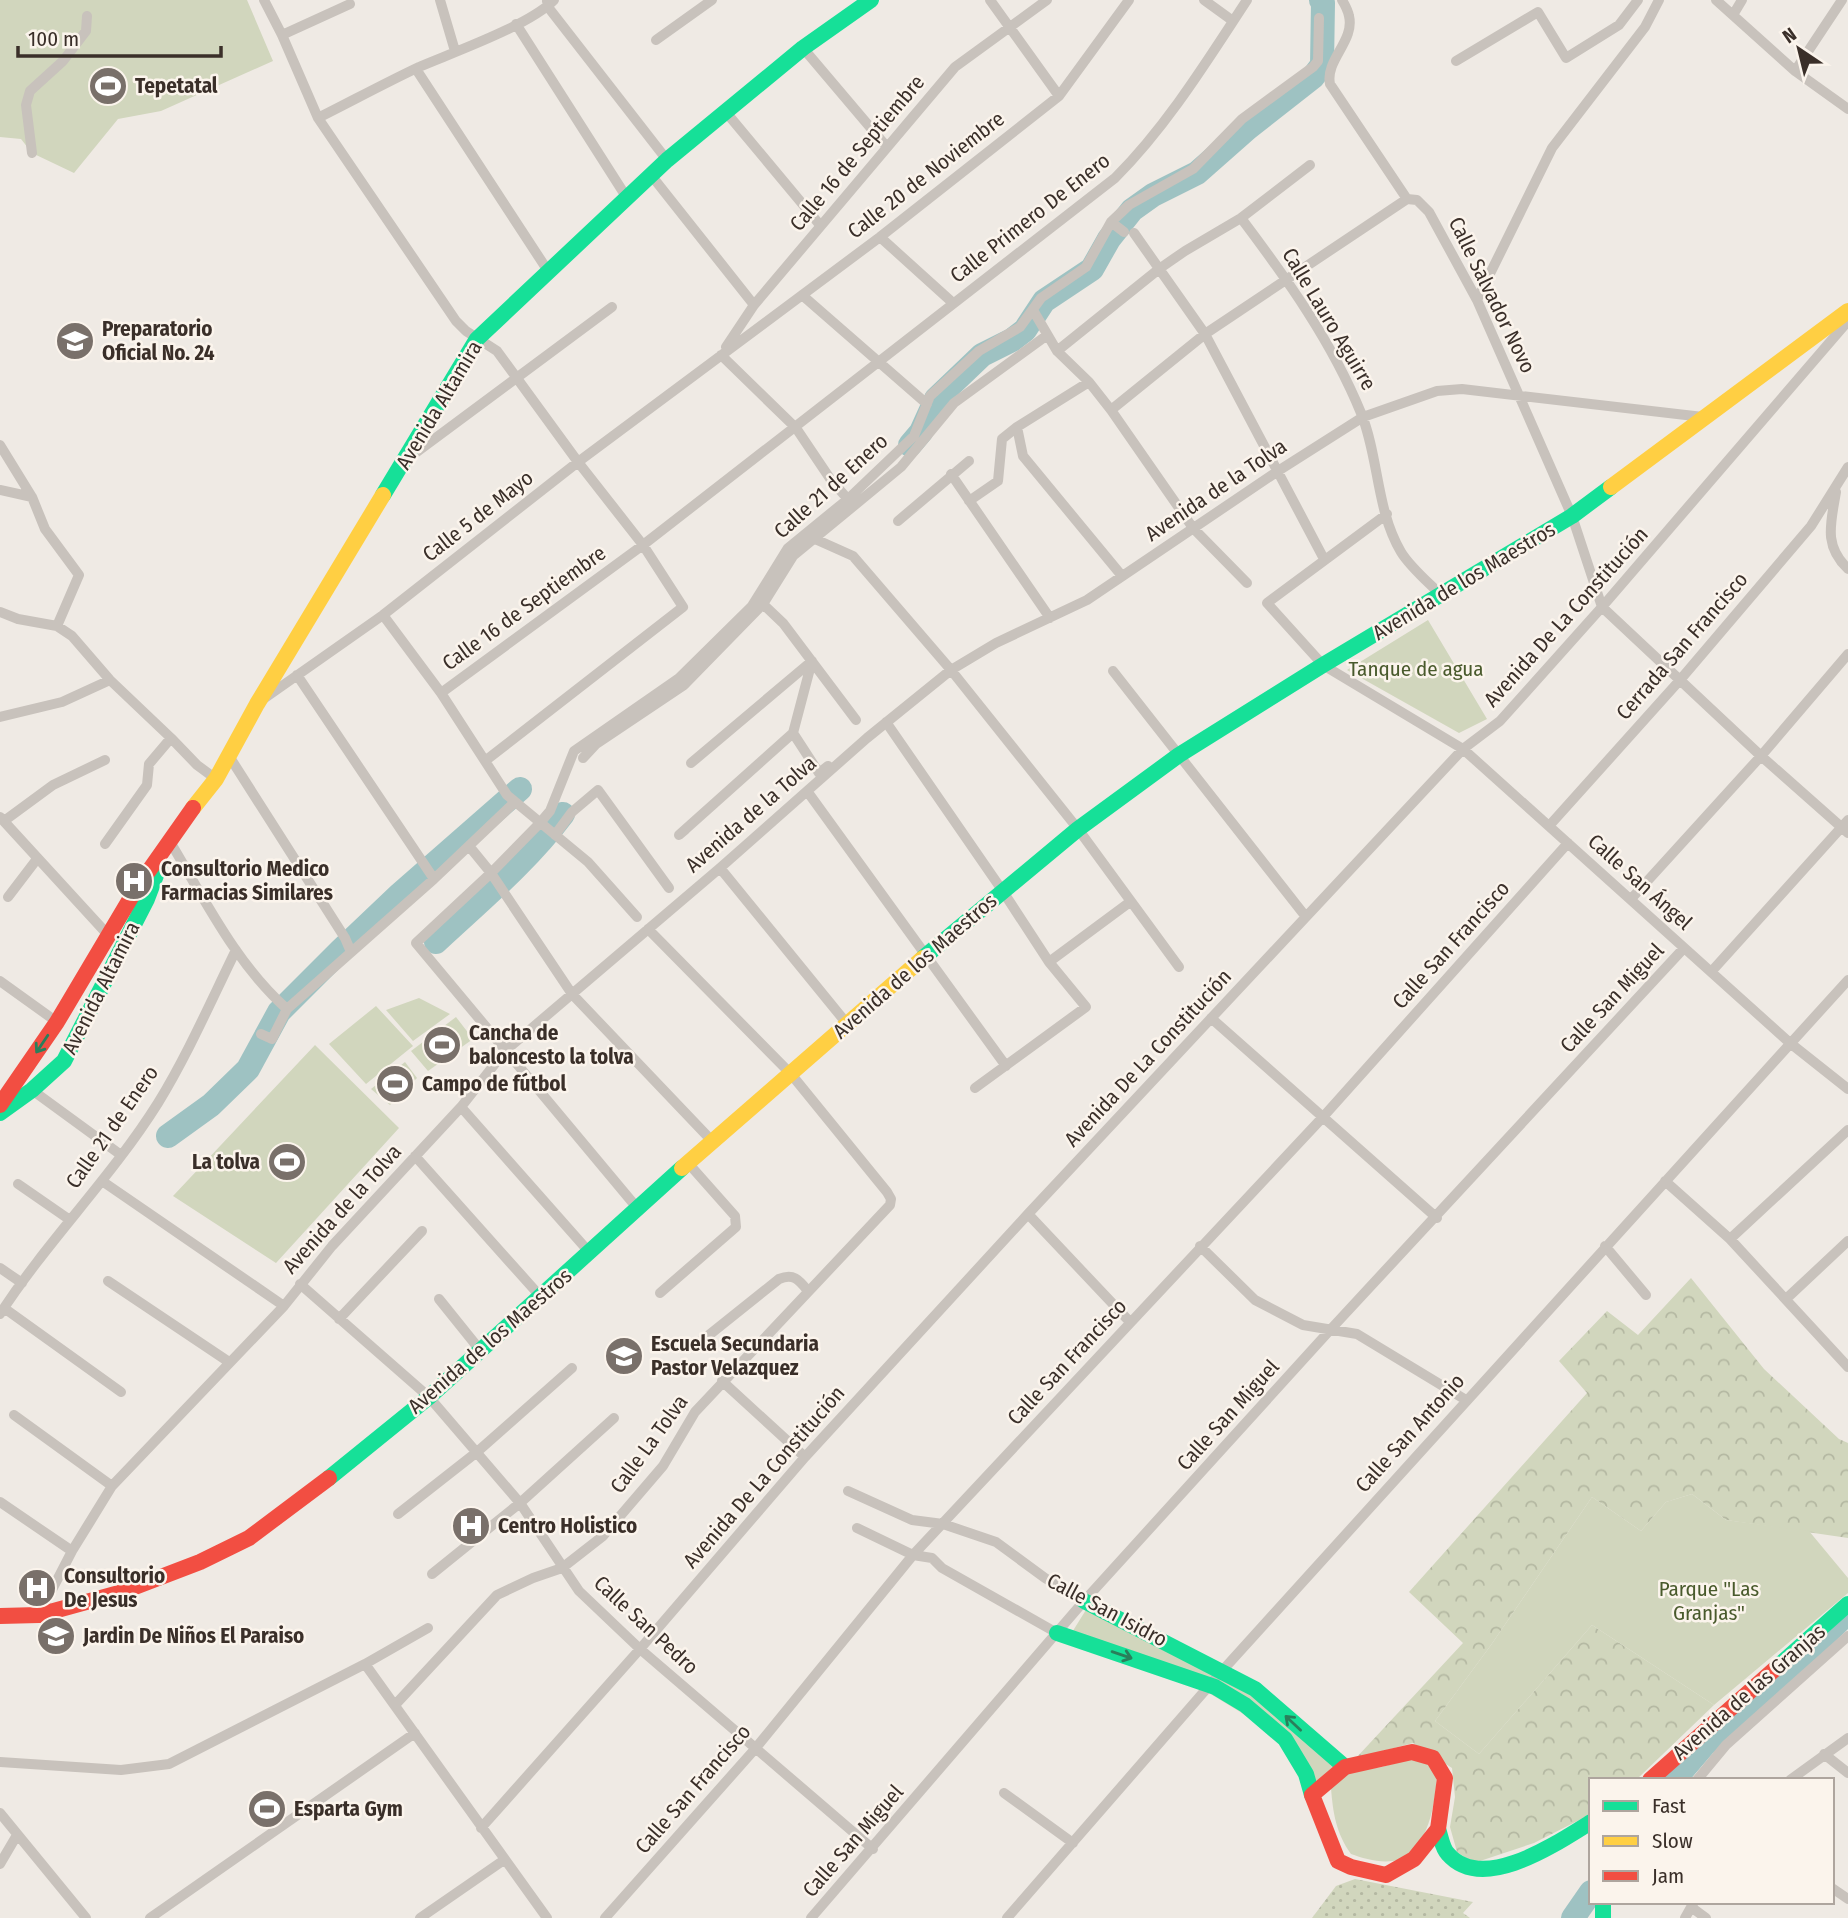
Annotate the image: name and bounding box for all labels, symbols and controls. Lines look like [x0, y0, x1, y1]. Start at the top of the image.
scale bar [18, 14, 220, 58]
north arrow [1764, 14, 1834, 84]
text: N [1778, 23, 1801, 48]
text: 100 m [28, 26, 79, 52]
sports icon: Tepetatal [87, 65, 129, 107]
street label: Calle 16 de Septiembre [784, 70, 930, 236]
place label: Tepetatal [135, 73, 218, 99]
street label: Calle 20 de Noviembre [842, 106, 1010, 244]
street label: Calle Primero De Enero [945, 148, 1115, 288]
street label: Calle Salvador Novo [1443, 213, 1541, 377]
street label: Calle Lauro Aguirre [1276, 243, 1382, 395]
place label: Preparatorio Oficial No. 24 [102, 316, 215, 366]
school or university icon: Preparatorio Oficial No. 24 [54, 320, 96, 362]
street label: Avenida Altamira [390, 336, 488, 474]
street label: Calle 21 de Enero [769, 428, 893, 544]
street label: Avenida de la Tolva [1140, 433, 1292, 547]
street label: Calle 5 de Mayo [418, 465, 538, 567]
street label: Avenida de los Maestros [1368, 516, 1560, 646]
street label: Avenida De La Constitución [1478, 522, 1654, 712]
street label: Calle 16 de Septiembre [437, 540, 611, 676]
street label: Cerrada San Francisco [1611, 567, 1753, 725]
park label: Tanque de agua [1348, 656, 1484, 682]
street label: Avenida de la Tolva [680, 750, 822, 878]
street label: Calle San Ángel [1583, 828, 1698, 936]
place label: Consultorio Medico Farmacias Similares [161, 856, 333, 906]
hospital icon: Consultorio Medico Farmacias Similares [113, 860, 155, 902]
street label: Calle San Francisco [1387, 876, 1515, 1014]
street label: Avenida de los Maestros [828, 888, 1002, 1044]
street label: Avenida Altamira [56, 917, 146, 1059]
street label: Calle San Miguel [1555, 937, 1670, 1058]
street label: Avenida De La Constitución [1059, 964, 1237, 1152]
place label: Cancha de baloncesto la tolva [469, 1020, 634, 1070]
sports icon: Cancha de baloncesto la tolva [421, 1024, 463, 1066]
one-way arrow [35, 1033, 49, 1053]
street label: Calle 21 de Enero [60, 1060, 164, 1194]
sports icon: Campo de fútbol [374, 1063, 416, 1105]
place label: Campo de fútbol [422, 1071, 567, 1097]
street label: Avenida de la Tolva [277, 1139, 407, 1279]
sports icon: La tolva [266, 1141, 308, 1183]
place label: La tolva [192, 1149, 260, 1175]
street label: Avenida de los Maestros [403, 1263, 577, 1419]
street label: Calle San Francisco [1002, 1294, 1132, 1430]
place label: Escuela Secundaria Pastor Velazquez [651, 1331, 819, 1381]
school or university icon: Escuela Secundaria Pastor Velazquez [603, 1335, 645, 1377]
street label: Calle San Miguel [1171, 1354, 1285, 1476]
street label: Calle San Antonio [1350, 1368, 1470, 1498]
street label: Avenida De La Constitución [678, 1380, 850, 1574]
street label: Calle La Tolva [605, 1390, 693, 1498]
hospital icon: Centro Holistico [450, 1505, 492, 1547]
place label: Centro Holistico [498, 1513, 637, 1539]
place label: Consultorio De Jesus [64, 1563, 165, 1613]
hospital icon: Consultorio De Jesus [16, 1567, 58, 1609]
street label: Calle San Isidro [1042, 1567, 1172, 1653]
street label: Calle San Pedro [588, 1570, 704, 1680]
park label: Parque "Las Granjas" [1659, 1576, 1759, 1626]
school or university icon: Jardin De Niños El Paraiso [35, 1615, 77, 1657]
street label: Avenida de las Granjas [1667, 1619, 1831, 1765]
place label: Jardin De Niños El Paraiso [82, 1623, 304, 1649]
one-way arrow [1111, 1649, 1133, 1662]
one-way arrow [1285, 1715, 1302, 1732]
street label: Calle San Francisco [630, 1719, 756, 1859]
legend [1589, 1778, 1834, 1904]
street label: Calle San Miguel [797, 1779, 909, 1902]
sports icon: Esparta Gym [246, 1788, 288, 1830]
text: Fast [1652, 1793, 1686, 1819]
place label: Esparta Gym [294, 1796, 403, 1822]
text: Slow [1652, 1828, 1693, 1854]
text: Jam [1652, 1863, 1684, 1889]

